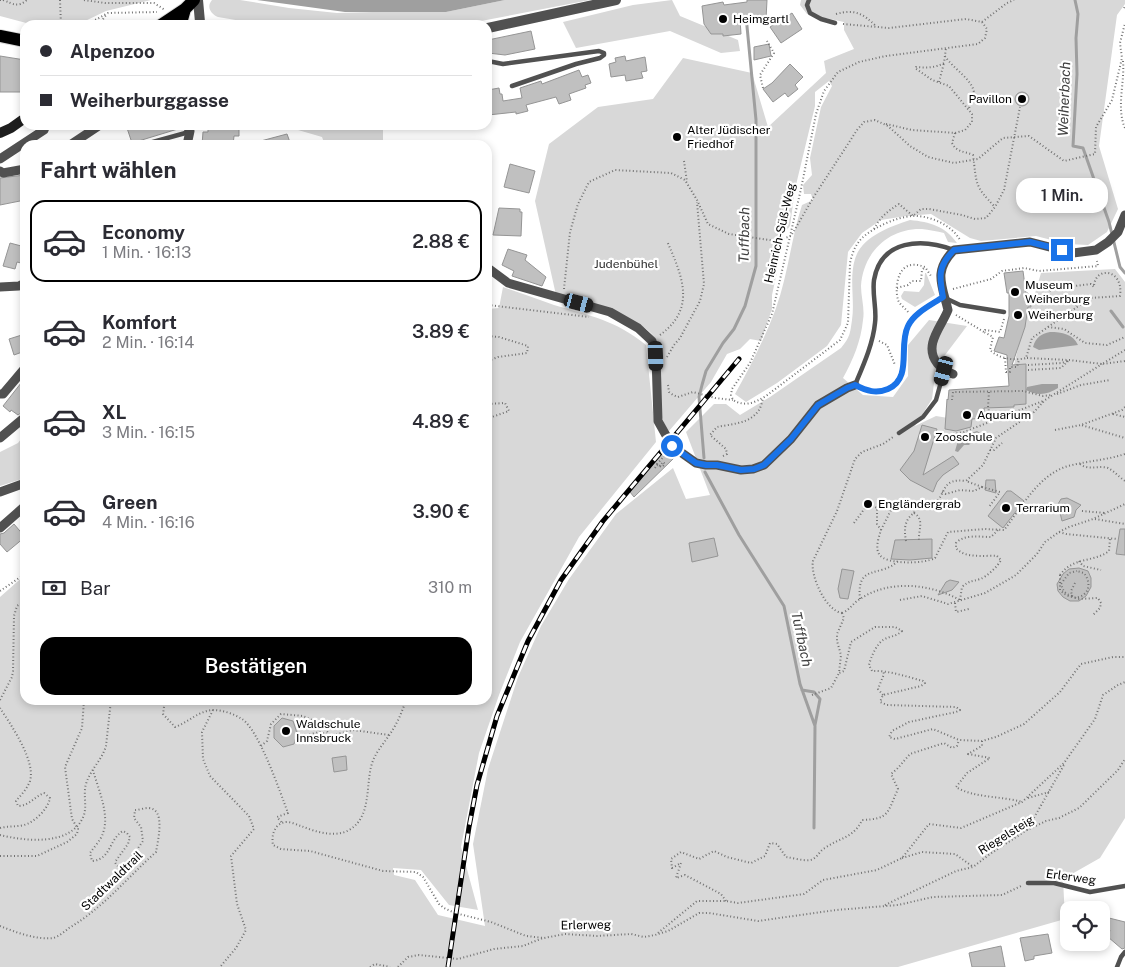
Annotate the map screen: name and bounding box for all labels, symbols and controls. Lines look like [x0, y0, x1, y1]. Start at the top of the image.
place label: Heimgartl [733, 12, 789, 26]
marker: Heimgartl [717, 13, 729, 25]
text: Alpenzoo [70, 40, 155, 62]
water label: Weiherbach [1055, 61, 1073, 137]
text: Weiherburggasse [70, 89, 229, 111]
place label: Pavillon [968, 92, 1012, 106]
marker: Pavillon [1016, 93, 1028, 105]
place label: Alter Jüdischer Friedhof [687, 123, 771, 151]
marker: Alter Jüdischer Friedhof [671, 131, 683, 143]
text: Fahrt wählen [40, 157, 177, 183]
callout: 1 Min. [1016, 178, 1108, 212]
street label: Heinrich-Süß-Weg [762, 181, 798, 285]
text: 1 Min. [1041, 186, 1083, 205]
water label: Tuffbach [736, 207, 752, 263]
icon: car [42, 219, 87, 264]
text: Economy [102, 221, 185, 243]
text: 2.88 € [412, 230, 470, 252]
route end [1051, 239, 1073, 261]
text: 1 Min. · 16:13 [102, 243, 191, 262]
park label: Judenbühel [594, 257, 658, 271]
place label: Museum Weiherburg [1025, 278, 1090, 306]
marker: Museum Weiherburg [1009, 286, 1021, 298]
car [562, 292, 595, 314]
place label: Weiherburg [1028, 308, 1093, 322]
icon: car [42, 309, 87, 354]
marker: Weiherburg [1012, 309, 1024, 321]
text: Komfort [102, 311, 177, 333]
text: 3.89 € [412, 320, 470, 342]
text: 2 Min. · 16:14 [102, 333, 194, 352]
car [647, 341, 664, 371]
car [932, 355, 955, 387]
icon: car [42, 399, 87, 444]
text: XL [102, 401, 127, 423]
place label: Aquarium [977, 408, 1031, 422]
marker: Aquarium [961, 409, 973, 421]
text: 4.89 € [412, 410, 470, 432]
text: 3 Min. · 16:15 [102, 423, 195, 442]
place label: Zooschule [935, 430, 993, 444]
marker: Zooschule [919, 431, 931, 443]
route start [661, 435, 683, 457]
icon: car [42, 489, 87, 534]
text: Green [102, 491, 157, 513]
place label: Engländergrab [878, 497, 961, 511]
marker: Engländergrab [862, 498, 874, 510]
text: 3.90 € [412, 500, 470, 522]
place label: Terrarium [1016, 501, 1070, 515]
marker: Terrarium [1000, 502, 1012, 514]
text: 4 Min. · 16:16 [102, 513, 195, 532]
icon: cash [40, 574, 68, 602]
text: Bar [80, 577, 111, 599]
text: 310 m [428, 578, 472, 597]
water label: Tuffbach [788, 610, 816, 668]
button: Bestätigen [40, 637, 472, 695]
place label: Waldschule Innsbruck [296, 717, 361, 745]
marker: Waldschule Innsbruck [280, 725, 292, 737]
street label: Riegelsteig [976, 812, 1036, 858]
street label: Stadtwaldtrail [78, 848, 146, 914]
street label: Erlerweg [1045, 867, 1097, 887]
map controls [1060, 901, 1110, 951]
button: locate [1060, 901, 1110, 951]
street label: Erlerweg [561, 918, 611, 932]

